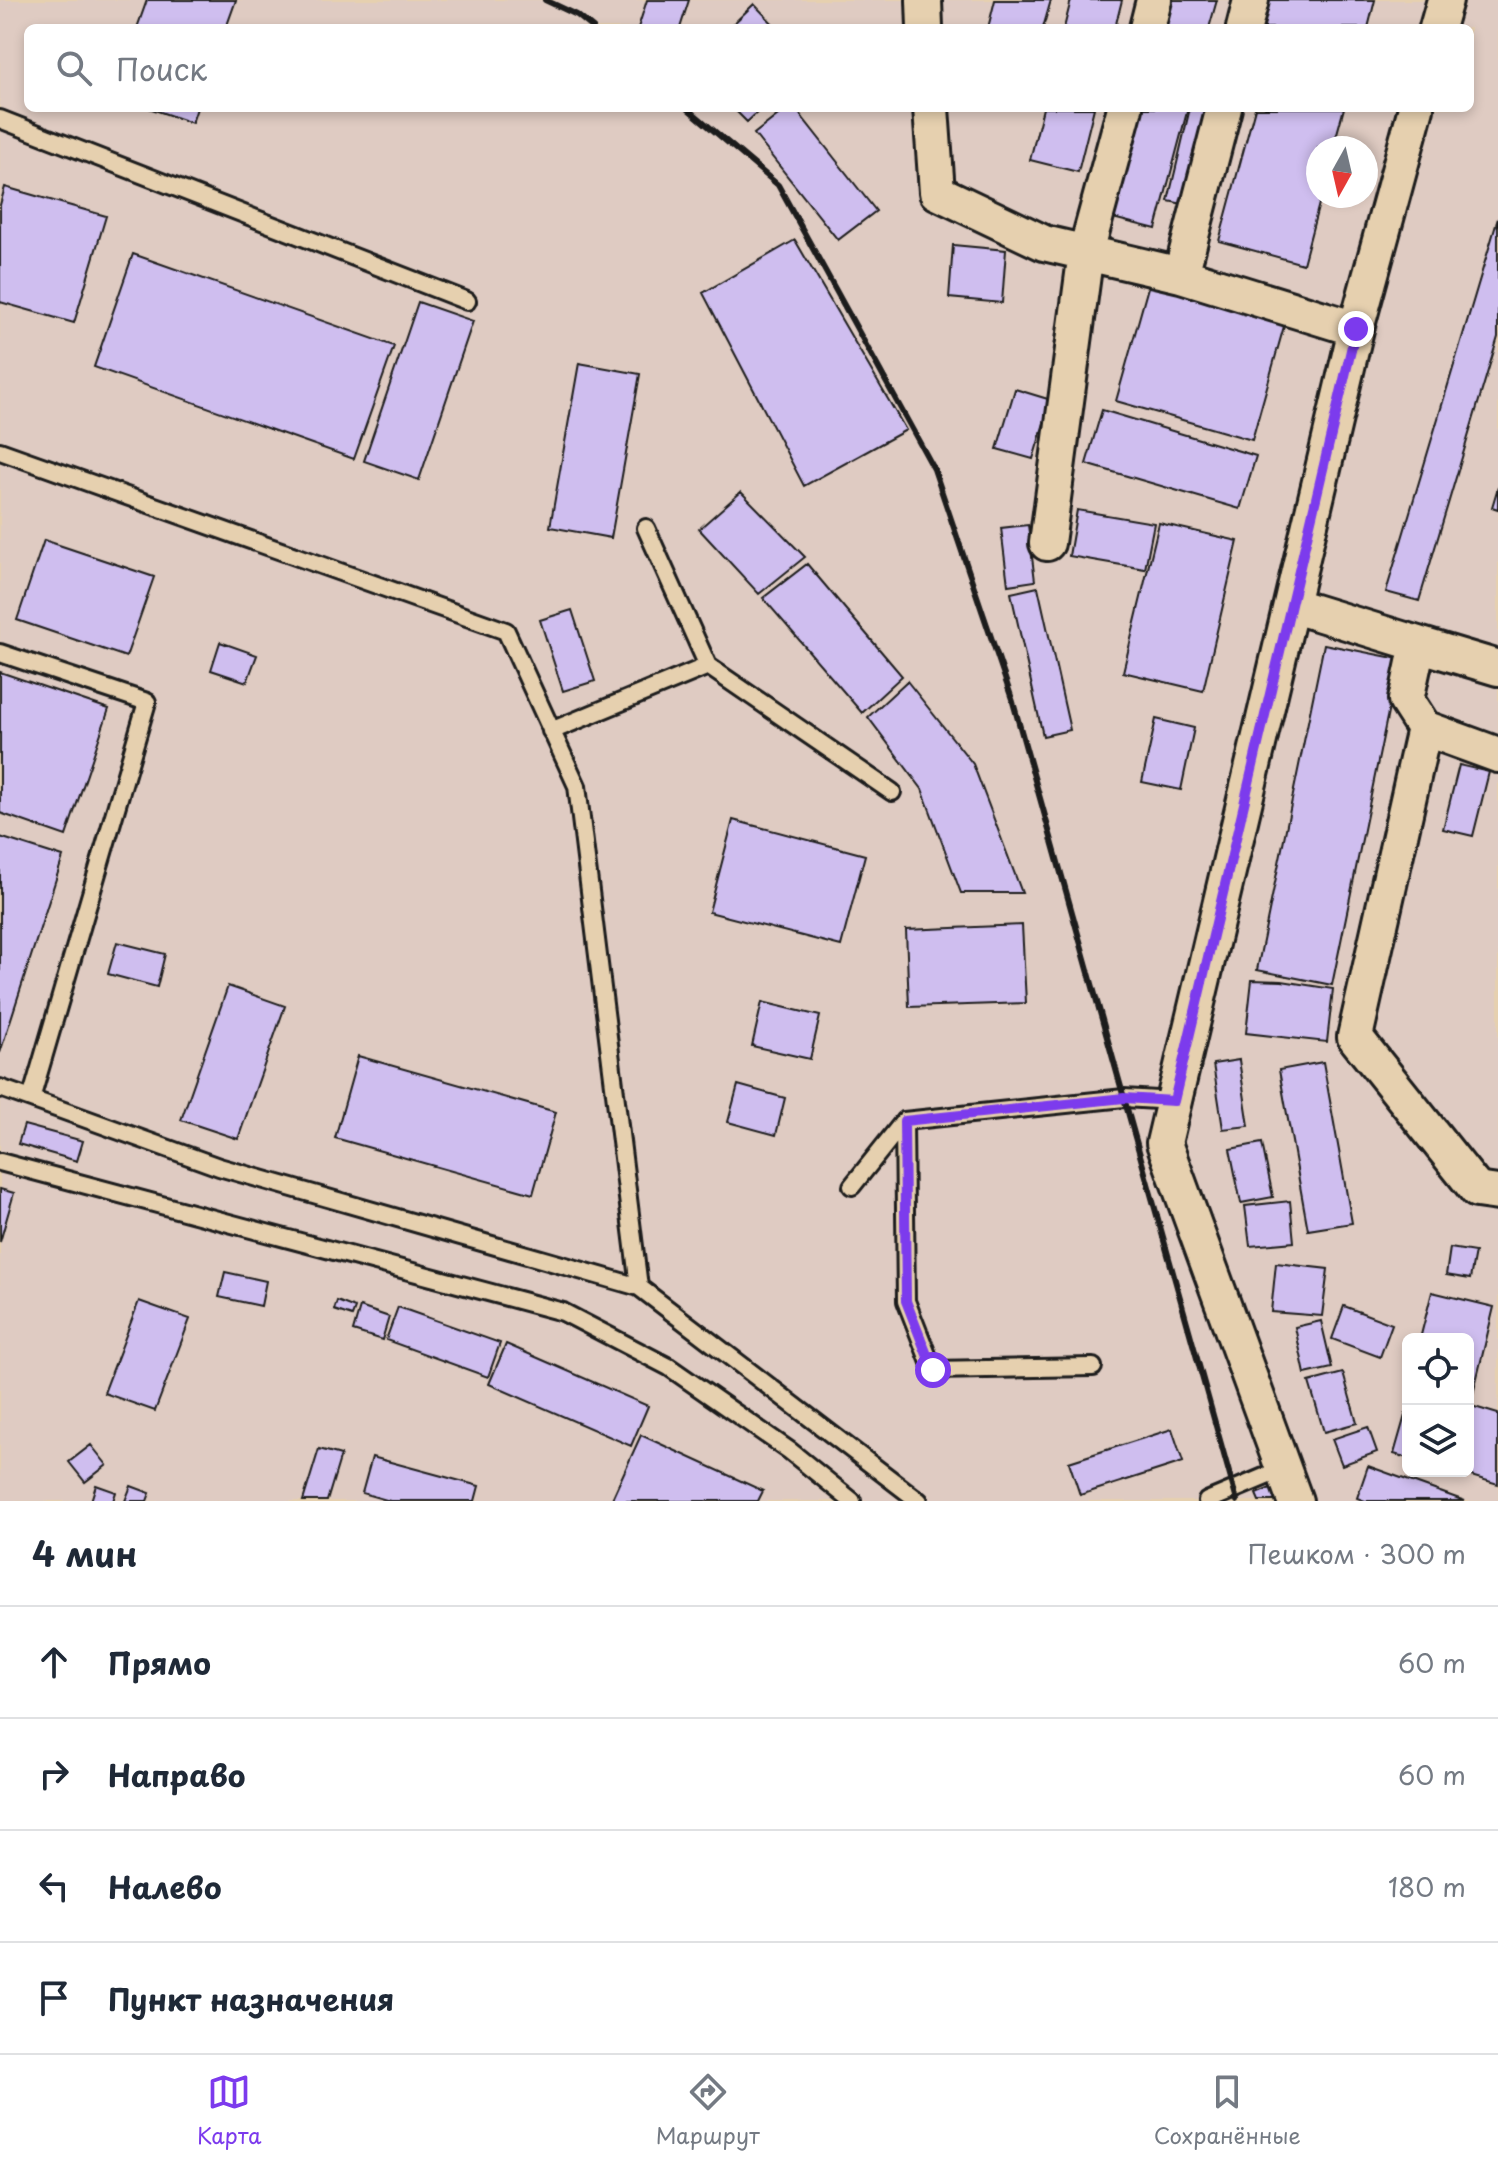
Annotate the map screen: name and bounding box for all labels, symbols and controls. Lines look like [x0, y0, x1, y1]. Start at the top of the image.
search box [24, 24, 1474, 112]
icon: search [52, 46, 96, 90]
text: Поиск [116, 46, 207, 91]
north arrow [1306, 136, 1378, 208]
route end [1338, 311, 1374, 347]
map controls [1402, 1333, 1474, 1477]
button: locate [1402, 1333, 1474, 1405]
route start [915, 1352, 951, 1388]
button: layers [1402, 1405, 1474, 1477]
text: 4 мин [32, 1527, 137, 1579]
text: Пешком · 300 m [1248, 1534, 1466, 1573]
icon: ahead [32, 1640, 76, 1684]
text: Прямо [108, 1640, 211, 1685]
text: 60 m [1398, 1643, 1466, 1682]
icon: right [32, 1752, 76, 1796]
text: Направо [108, 1752, 246, 1797]
text: 60 m [1398, 1755, 1466, 1794]
icon: left [32, 1864, 76, 1908]
text: Налево [108, 1864, 222, 1909]
text: 180 m [1388, 1867, 1466, 1906]
icon: arrive [32, 1976, 76, 2020]
text: Пункт назначения [108, 1976, 394, 2021]
tab: Карта [197, 2070, 262, 2151]
tab: Маршрут [656, 2070, 760, 2151]
tab: Сохранённые [1154, 2070, 1301, 2151]

